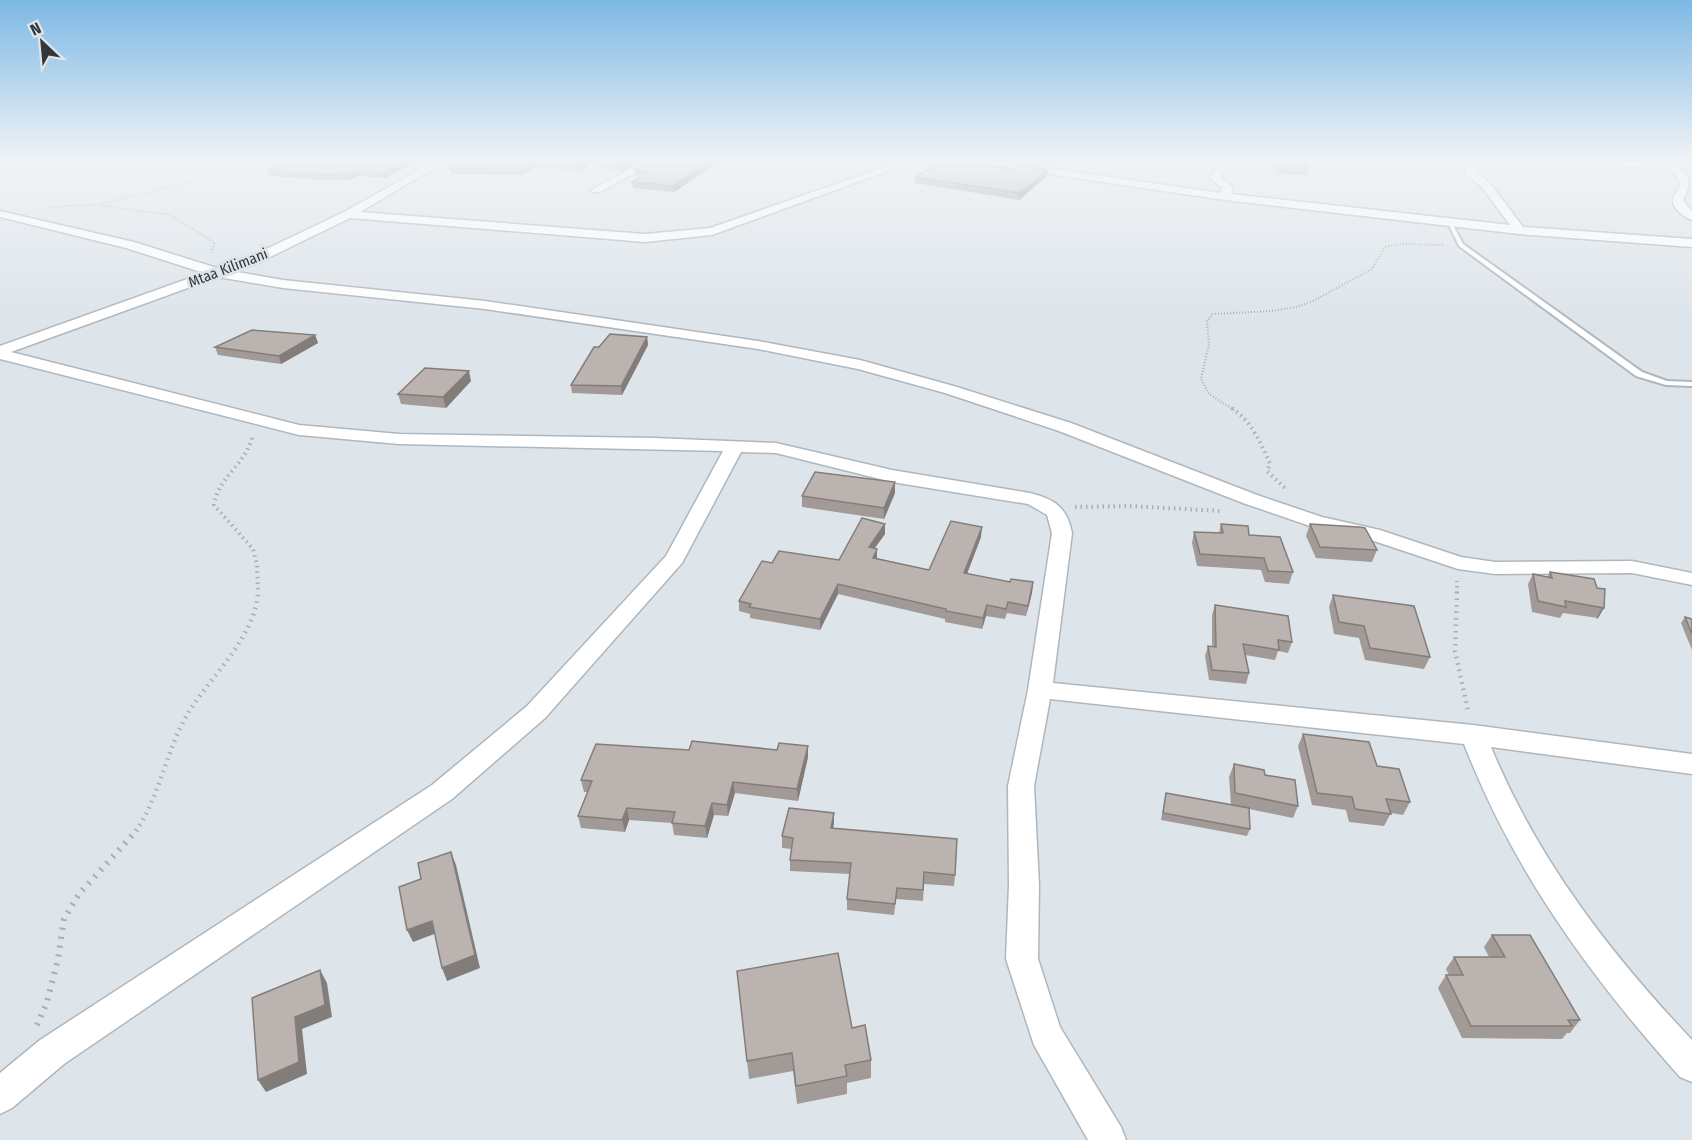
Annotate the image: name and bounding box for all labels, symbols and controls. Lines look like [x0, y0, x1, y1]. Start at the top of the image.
north arrow [12, 12, 72, 72]
text: N [27, 18, 44, 40]
street label: Mtaa Kilimani [186, 245, 270, 291]

